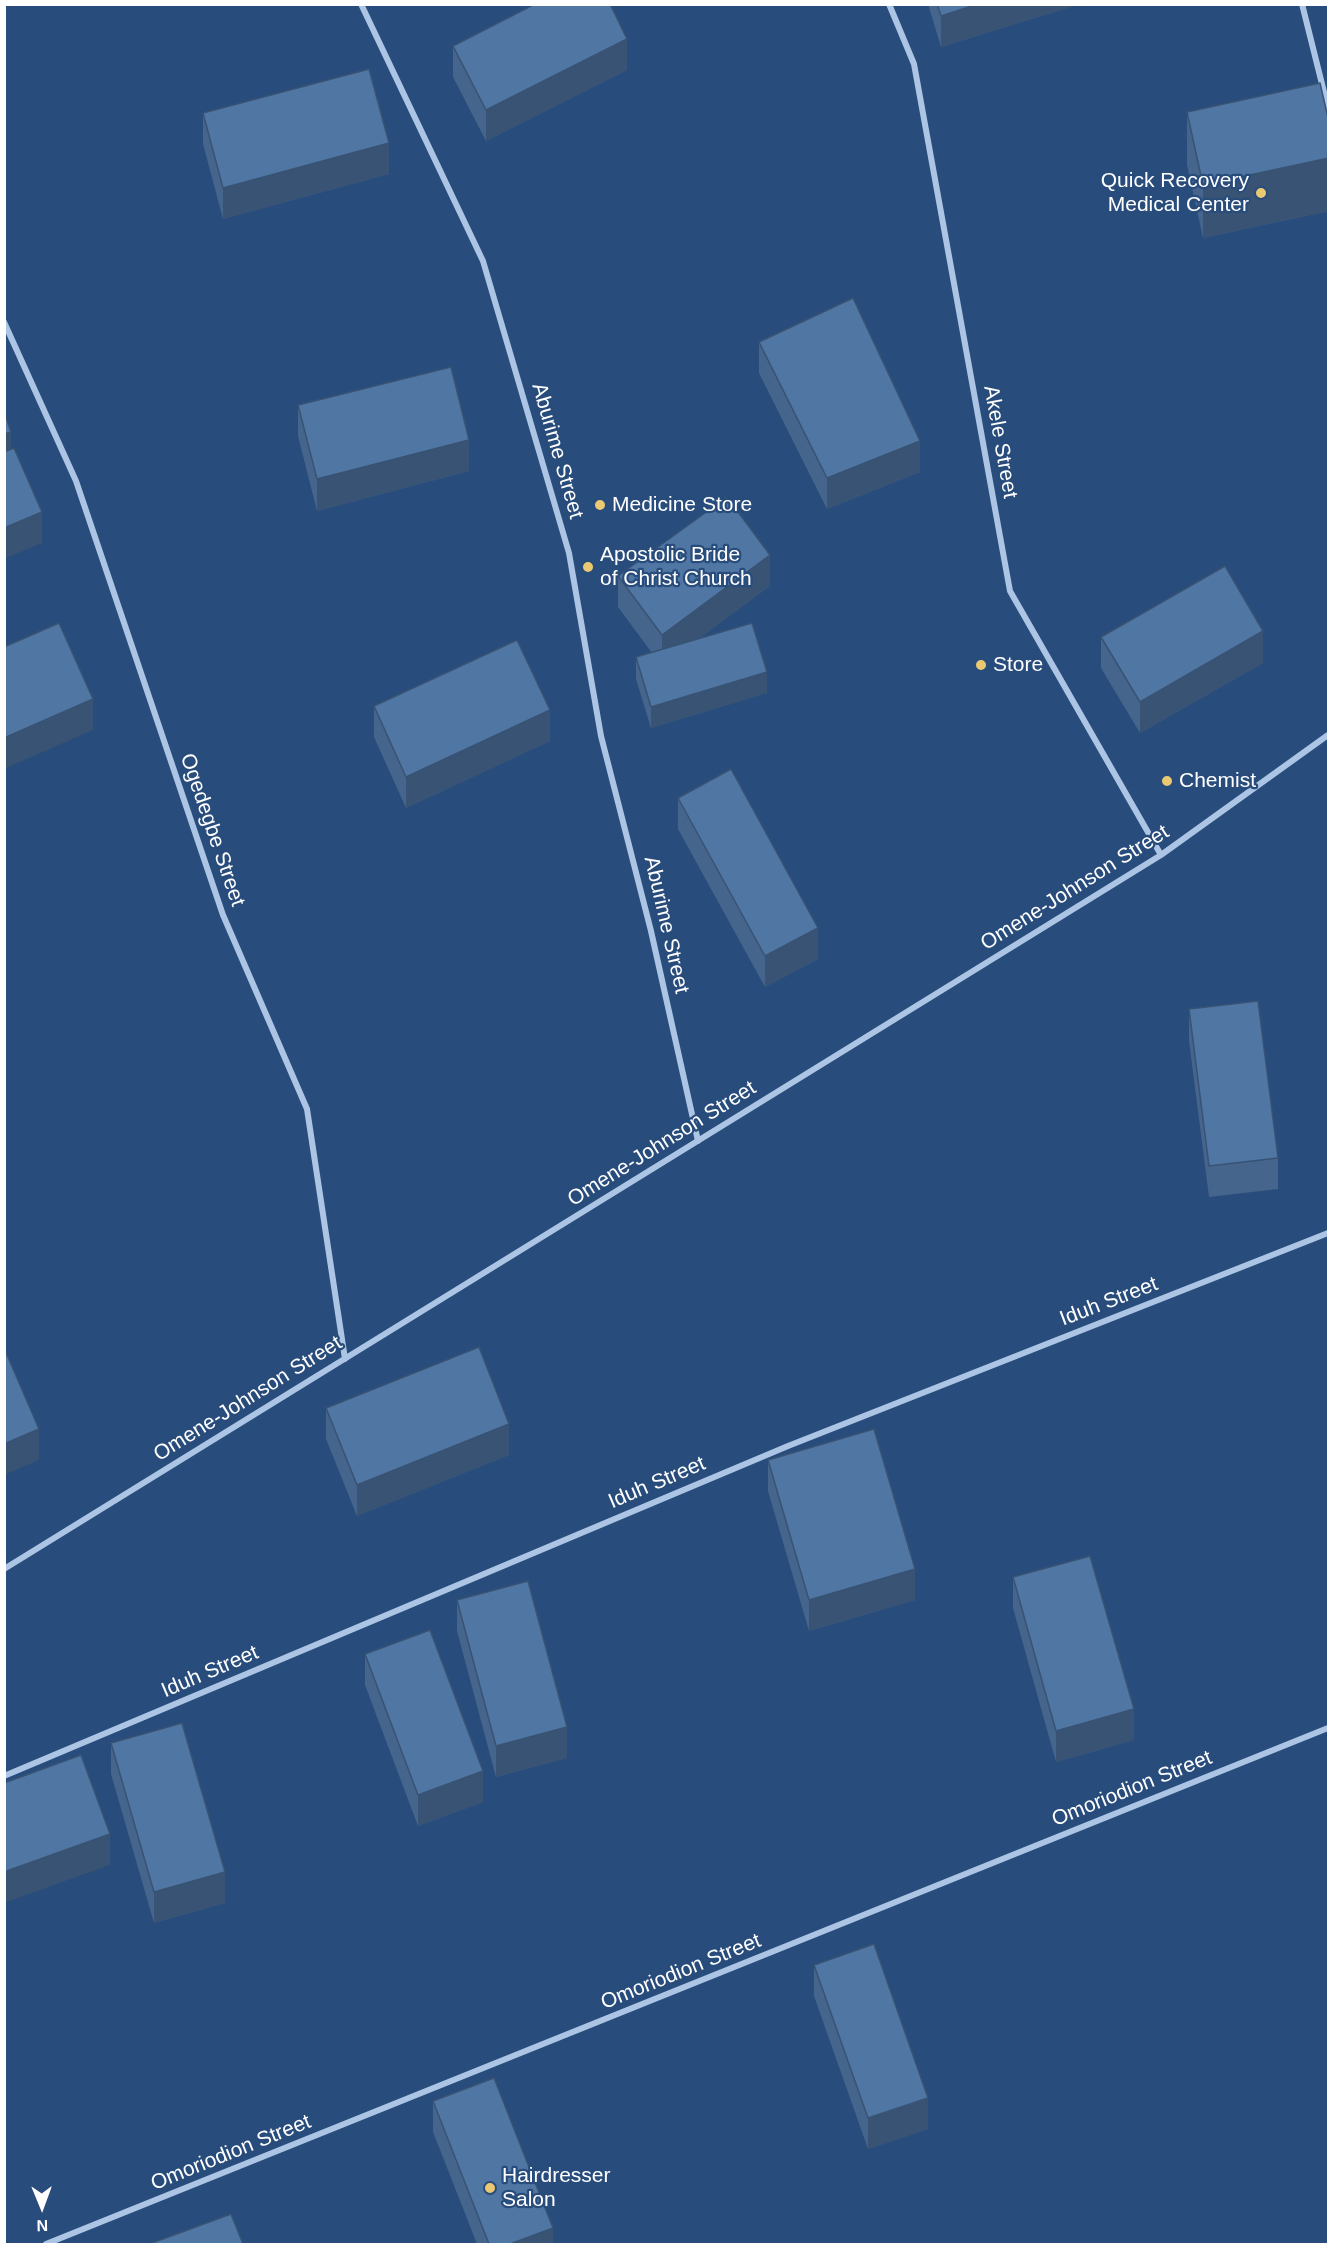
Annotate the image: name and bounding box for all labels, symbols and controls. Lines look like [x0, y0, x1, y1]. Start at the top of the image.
place label: Quick Recovery Medical Center [1101, 168, 1249, 218]
marker: Quick Recovery Medical Center [1254, 186, 1268, 200]
street label: Aburime Street [526, 380, 588, 522]
street label: Akele Street [978, 383, 1022, 501]
place label: Medicine Store [612, 492, 752, 518]
marker: Medicine Store [593, 498, 607, 512]
place label: Apostolic Bride of Christ Church [600, 542, 752, 592]
marker: Apostolic Bride of Christ Church [581, 560, 595, 574]
place label: Store [993, 652, 1043, 678]
marker: Store [974, 658, 988, 672]
street label: Ogedegbe Street [174, 750, 250, 910]
place label: Chemist [1179, 768, 1256, 794]
marker: Chemist [1160, 774, 1174, 788]
street label: Omene-Johnson Street [976, 820, 1174, 956]
street label: Aburime Street [638, 854, 694, 996]
street label: Omene-Johnson Street [563, 1076, 761, 1212]
street label: Iduh Street [1057, 1272, 1161, 1332]
street label: Omene-Johnson Street [149, 1331, 347, 1467]
street label: Iduh Street [605, 1451, 709, 1515]
street label: Iduh Street [158, 1640, 262, 1704]
street label: Omoriodion Street [1048, 1745, 1216, 1833]
street label: Omoriodion Street [597, 1928, 765, 2016]
street label: Omoriodion Street [147, 2109, 315, 2197]
place label: Hairdresser Salon [502, 2163, 611, 2213]
north arrow [12, 2177, 72, 2237]
marker: Hairdresser Salon [483, 2181, 497, 2195]
text: N [36, 2217, 48, 2234]

